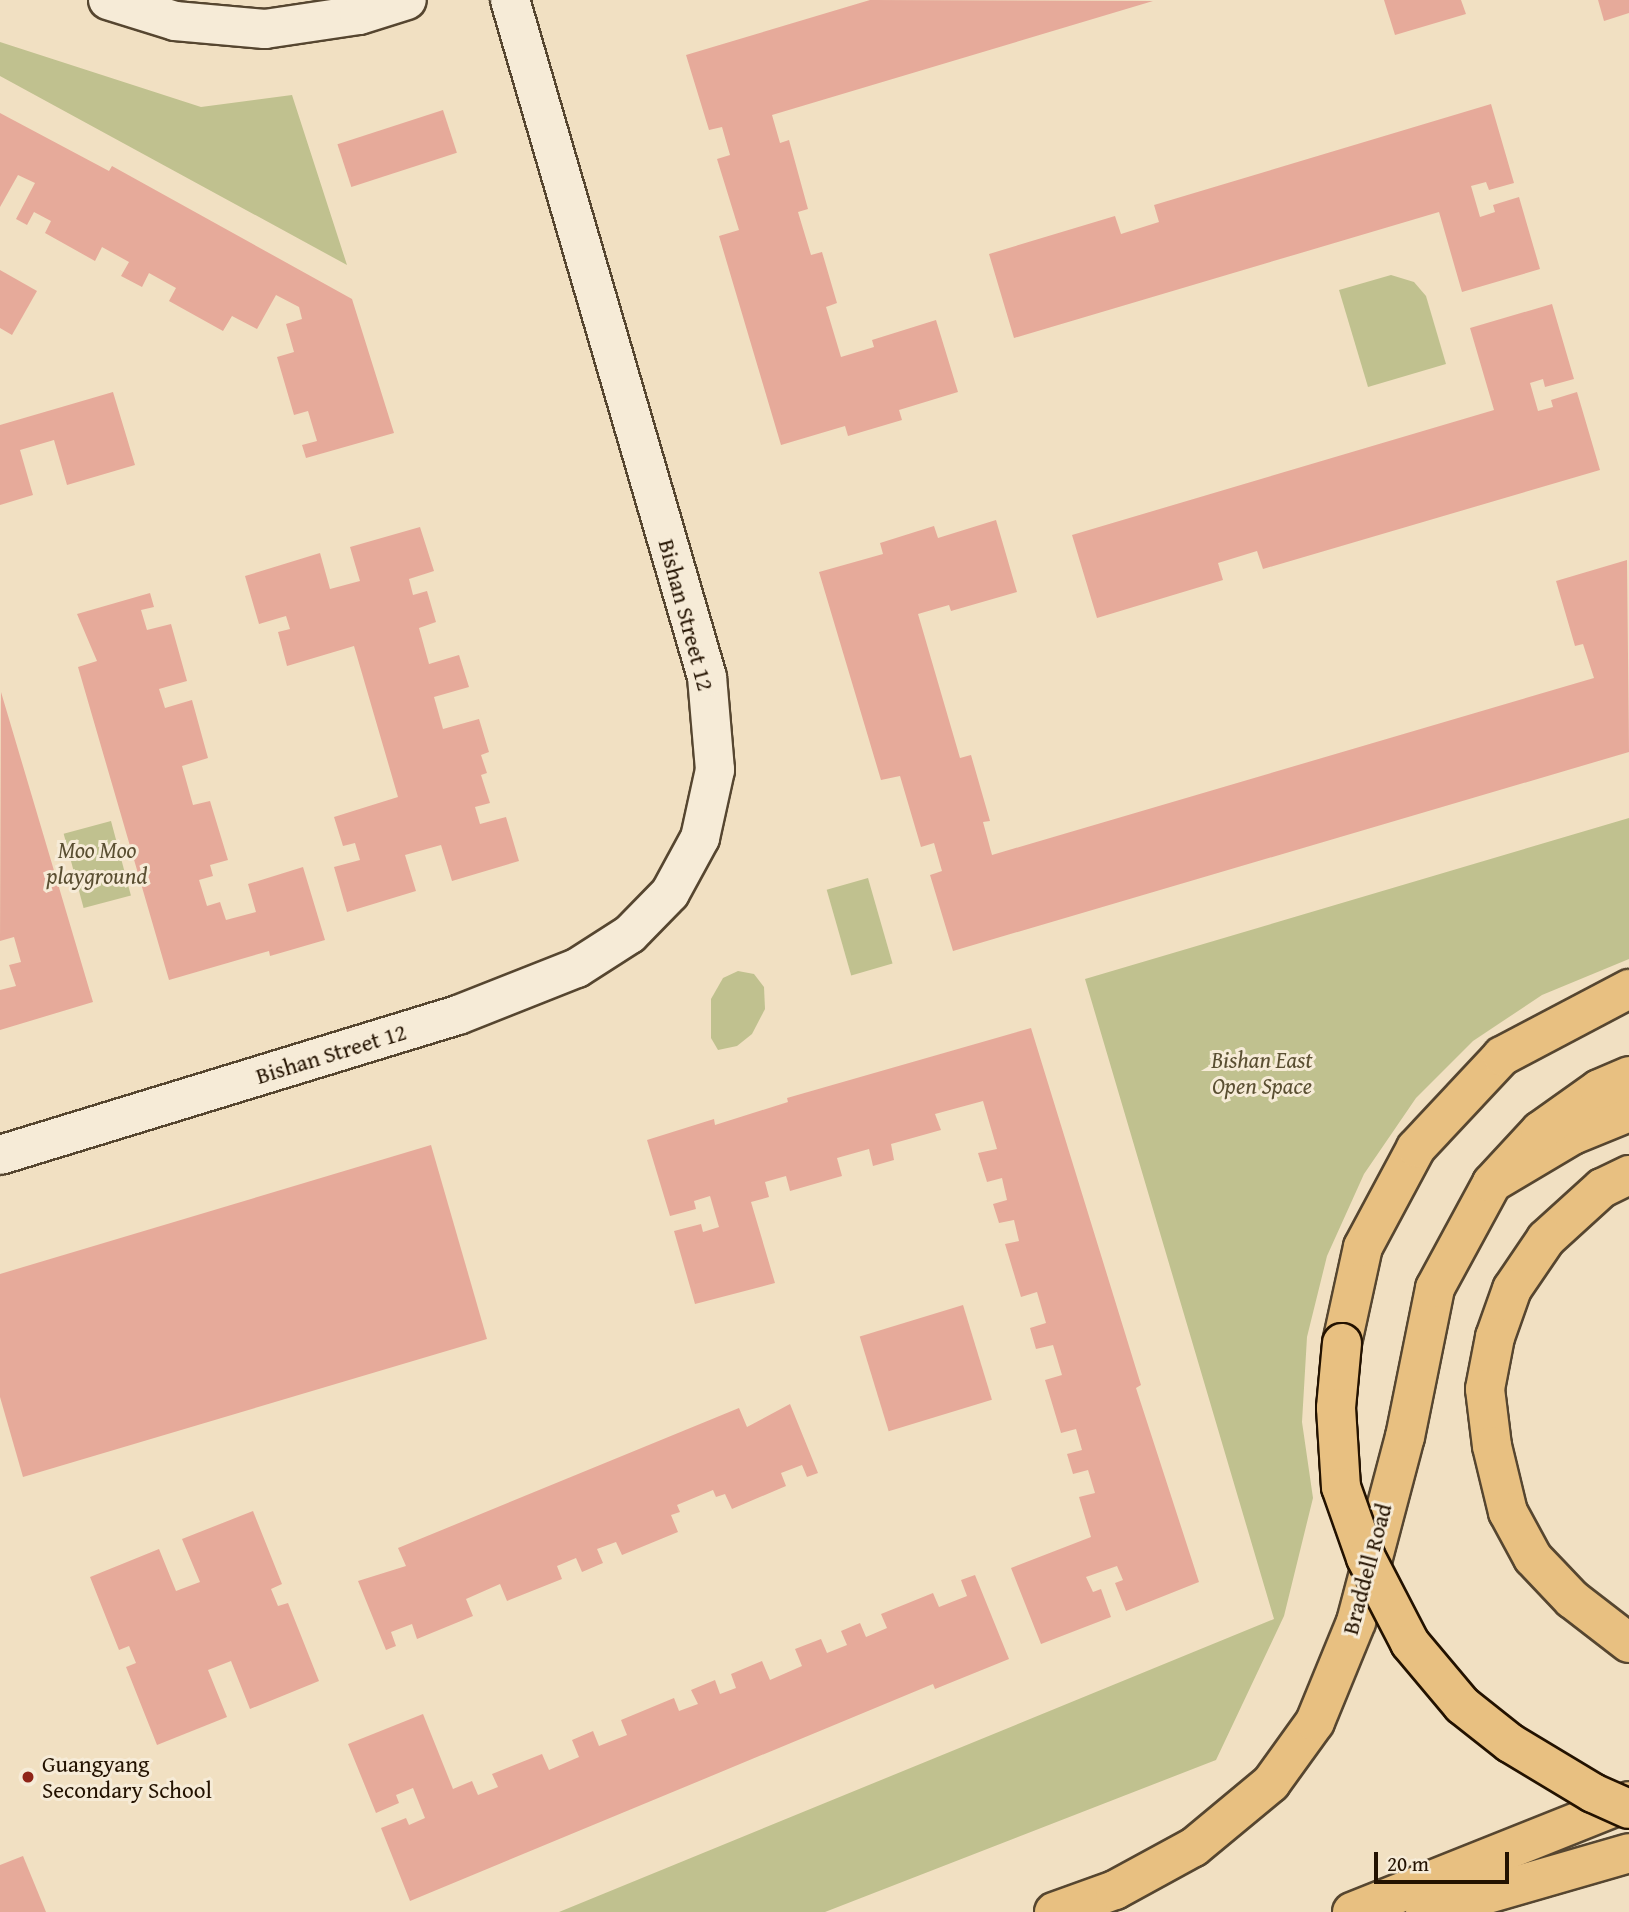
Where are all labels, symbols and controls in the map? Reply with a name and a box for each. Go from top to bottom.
street label: Bishan Street 12 [653,536,719,694]
park label: Moo Moo playground [47,836,147,890]
street label: Bishan Street 12 [252,1018,410,1090]
park label: Bishan East Open Space [1211,1046,1313,1100]
street label: Braddell Road [1336,1500,1398,1638]
place label: Guangyang Secondary School [42,1750,212,1804]
marker: Guangyang Secondary School [20,1769,36,1785]
scale bar [1377,1839,1512,1883]
text: 20 m [1387,1848,1429,1879]

